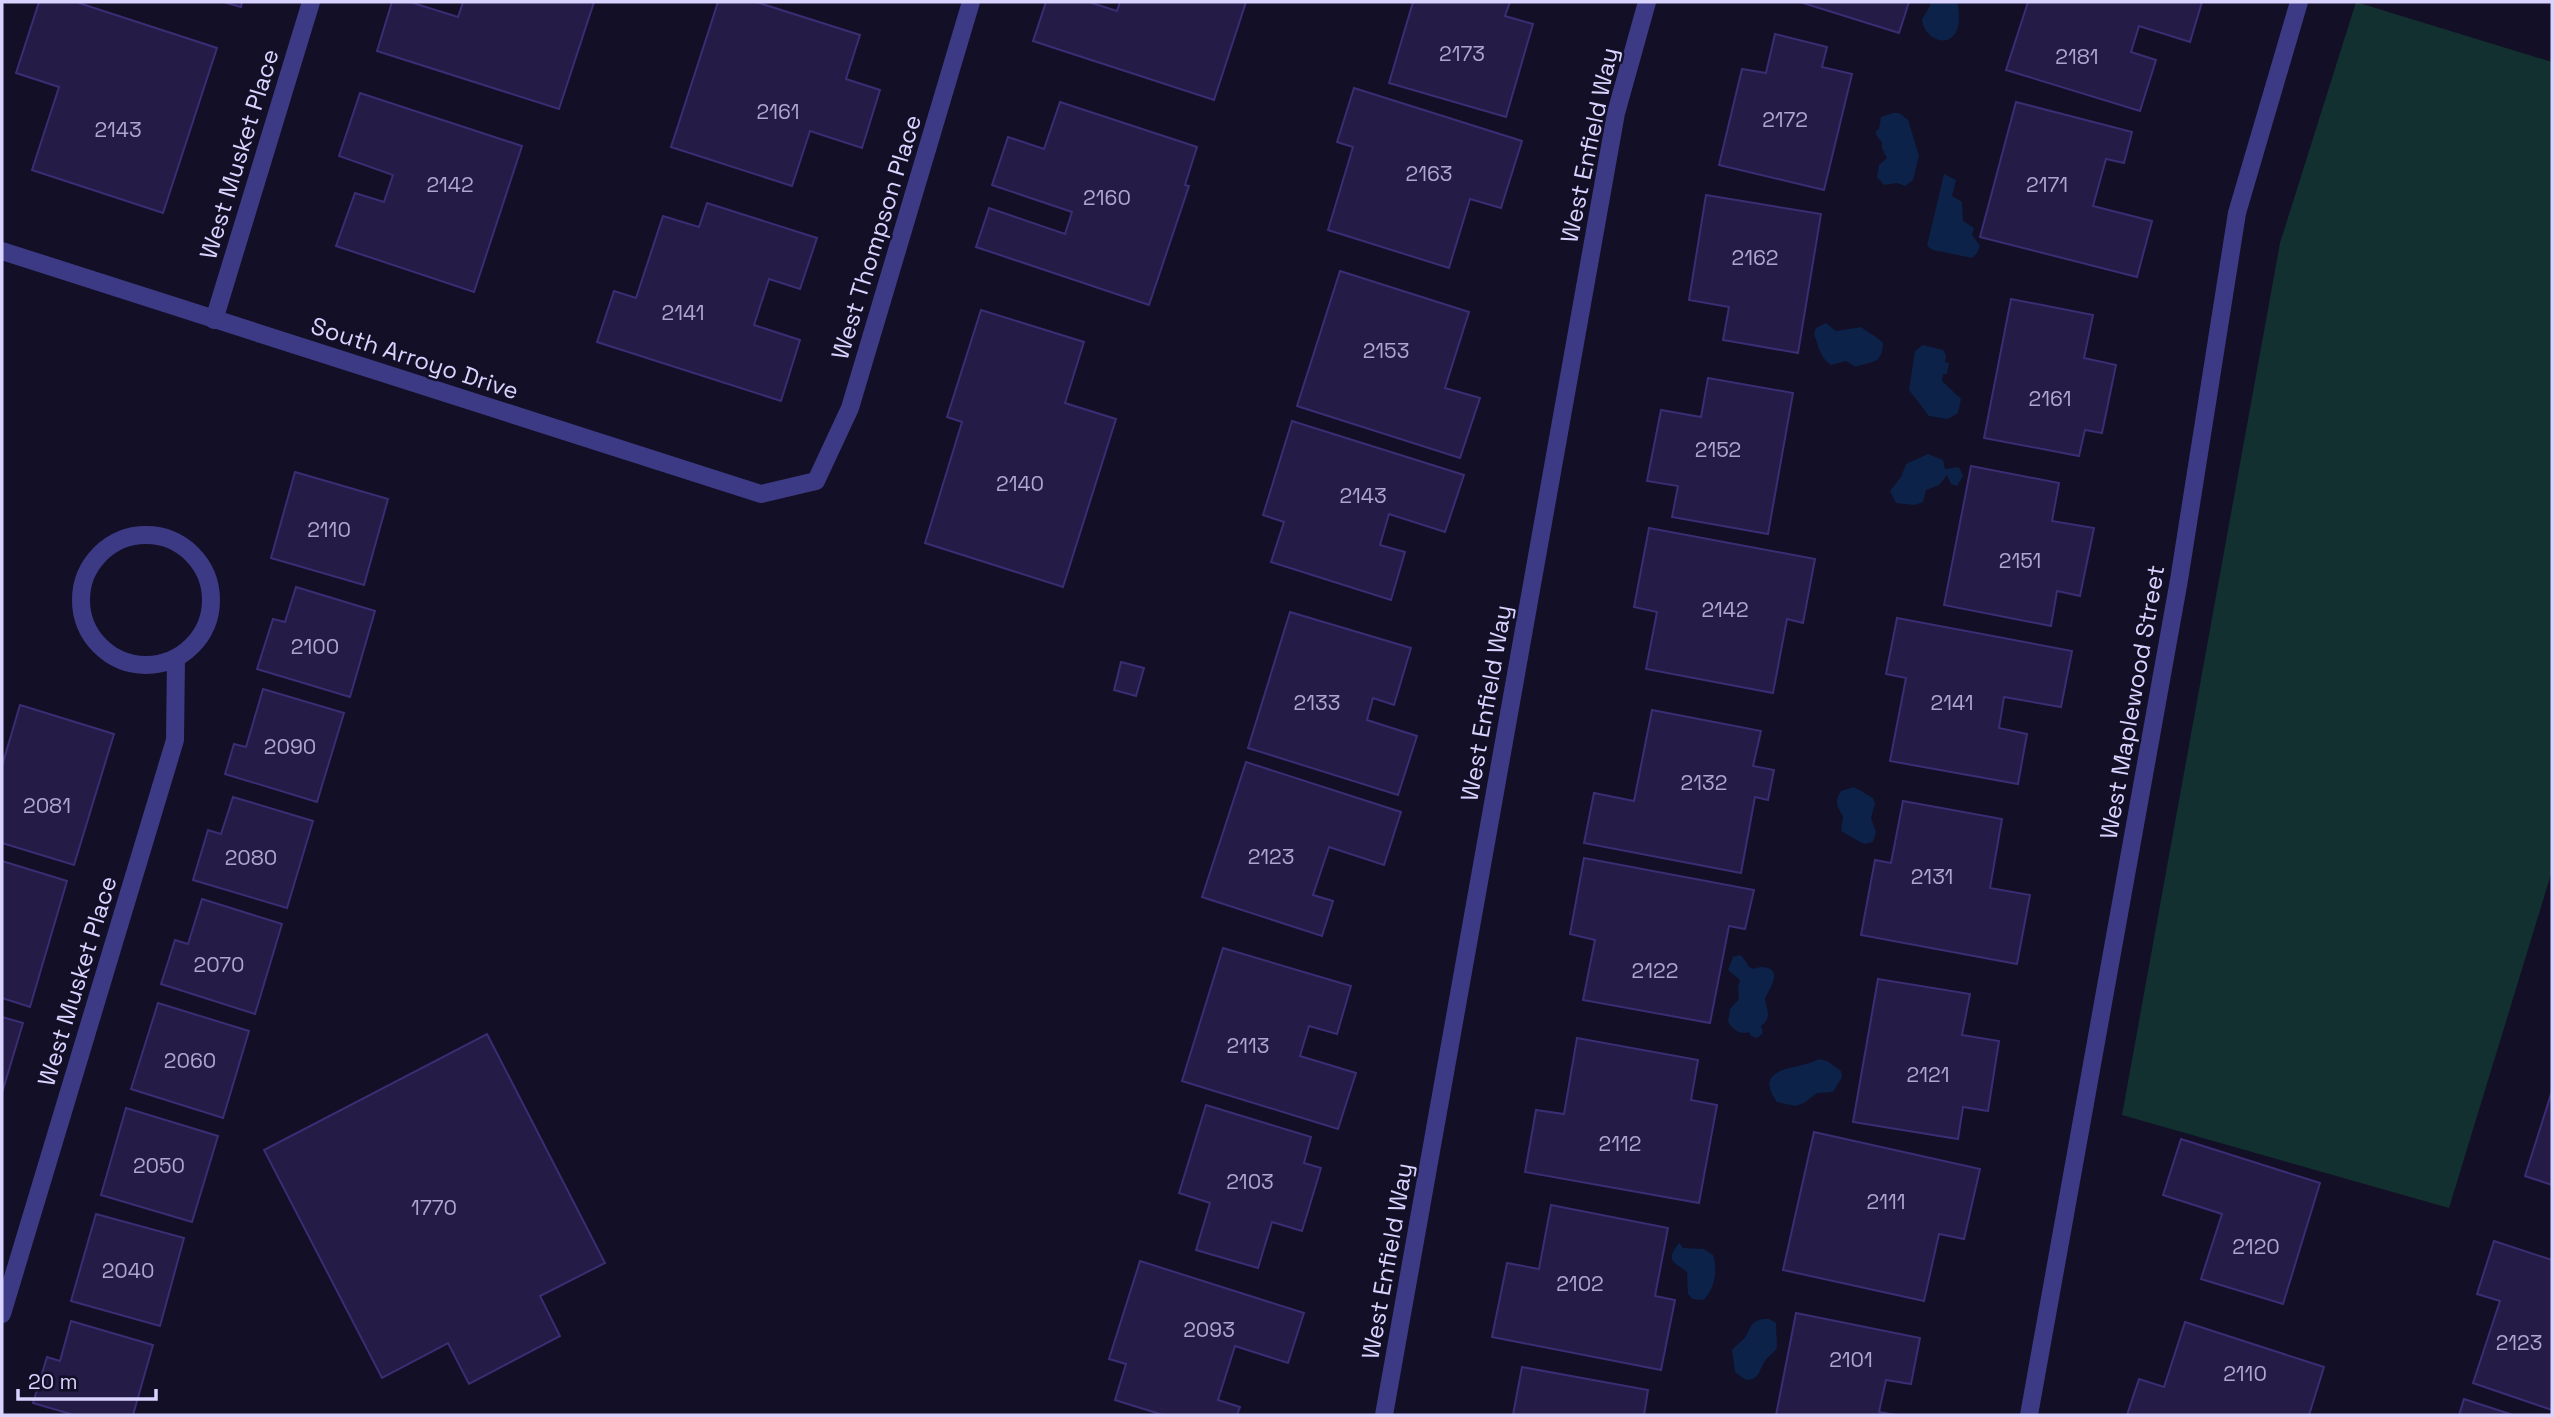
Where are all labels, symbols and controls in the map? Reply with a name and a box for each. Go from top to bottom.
house number: 2173 [1439,40,1485,67]
house number: 2181 [2055,43,2099,70]
street label: West Musket Place [192,45,286,263]
street label: West Enfield Way [1553,45,1625,245]
house number: 2161 [756,98,800,125]
house number: 2172 [1762,106,1808,133]
street label: West Thompson Place [824,111,928,363]
house number: 2143 [94,116,142,143]
house number: 2163 [1406,160,1452,187]
house number: 2142 [426,171,474,198]
house number: 2171 [2026,171,2068,198]
house number: 2160 [1083,184,1131,211]
house number: 2162 [1732,244,1778,271]
house number: 2141 [662,299,704,326]
street label: South Arroyo Drive [307,310,523,406]
house number: 2153 [1363,337,1409,364]
house number: 2161 [2028,385,2072,412]
house number: 2152 [1695,436,1741,463]
house number: 2140 [996,470,1044,497]
house number: 2143 [1339,482,1387,509]
house number: 2110 [307,516,351,543]
house number: 2151 [1999,547,2041,574]
street label: West Maplewood Street [2093,562,2171,842]
house number: 2142 [1701,596,1749,623]
street label: West Enfield Way [1453,602,1519,804]
house number: 2100 [291,633,339,660]
house number: 2133 [1294,689,1340,716]
house number: 2141 [1931,689,1973,716]
house number: 2090 [264,733,316,760]
house number: 2132 [1681,769,1727,796]
house number: 2081 [23,792,71,819]
house number: 2123 [1248,843,1294,870]
house number: 2080 [225,844,277,871]
house number: 2131 [1911,863,1953,890]
street label: West Musket Place [30,872,124,1090]
house number: 2070 [194,951,244,978]
house number: 2122 [1632,957,1678,984]
house number: 2113 [1227,1032,1269,1059]
house number: 2060 [164,1047,216,1074]
house number: 2121 [1907,1061,1949,1088]
house number: 2112 [1599,1130,1641,1157]
house number: 2050 [133,1152,185,1179]
street label: West Enfield Way [1354,1160,1420,1362]
house number: 2103 [1226,1168,1274,1195]
house number: 2111 [1867,1188,1906,1215]
house number: 1770 [411,1194,457,1221]
house number: 2120 [2232,1233,2280,1260]
house number: 2040 [102,1257,154,1284]
house number: 2102 [1556,1270,1604,1297]
house number: 2093 [1183,1316,1235,1343]
house number: 2123 [2496,1329,2542,1356]
house number: 2101 [1829,1346,1873,1373]
scale bar [18,1358,156,1402]
house number: 2110 [2223,1360,2267,1387]
text: 20 m [28,1368,78,1395]

